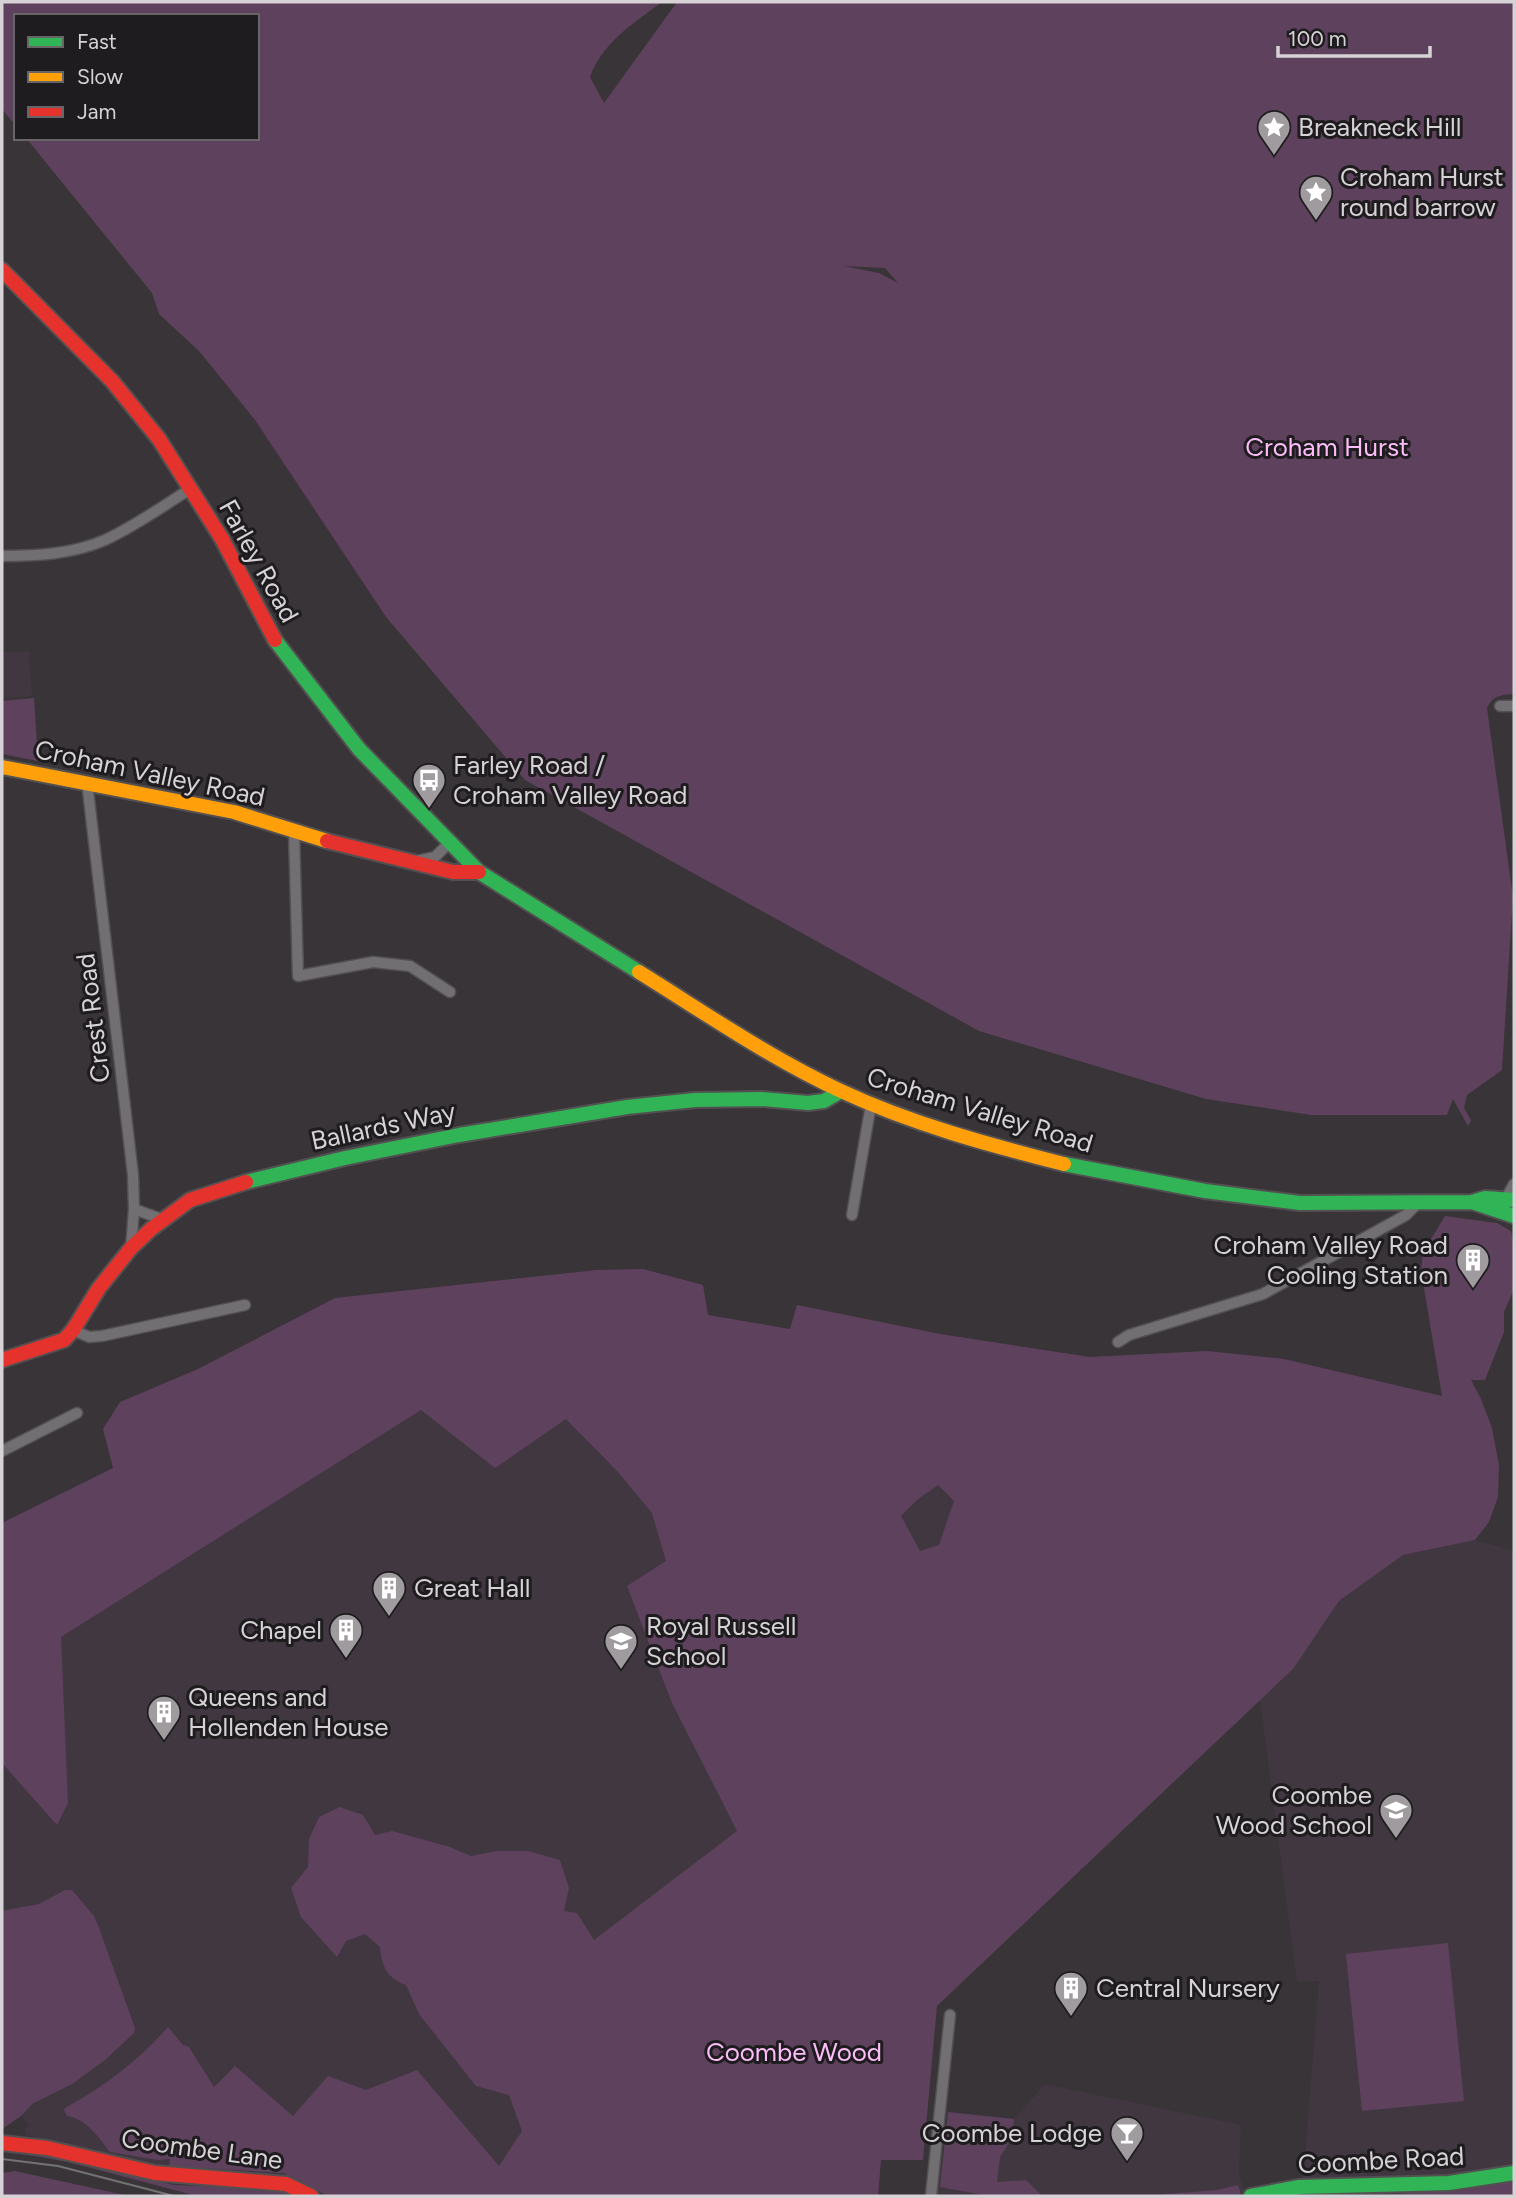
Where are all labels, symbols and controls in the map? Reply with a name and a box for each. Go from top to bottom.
legend [14,14,259,140]
scale bar [1278,14,1430,58]
text: 100 m [1288,26,1347,51]
text: Fast [77,29,117,54]
text: Slow [77,64,123,89]
text: Jam [77,99,116,124]
place icon: Breakneck Hill [1255,108,1293,157]
place label: Breakneck Hill [1298,111,1462,143]
place label: Croham Hurst round barrow [1340,161,1504,223]
place icon: Croham Hurst round barrow [1297,173,1335,222]
park label: Croham Hurst [1245,431,1409,463]
street label: Farley Road [212,494,306,628]
street label: Croham Valley Road [32,733,268,813]
place label: Farley Road / Croham Valley Road [453,749,687,811]
bus stop icon: Farley Road / Croham Valley Road [410,761,448,810]
street label: Crest Road [69,952,117,1084]
street label: Croham Valley Road [863,1060,1097,1160]
street label: Ballards Way [308,1095,459,1157]
place label: Croham Valley Road Cooling Station [1214,1229,1448,1291]
building icon: Croham Valley Road Cooling Station [1454,1241,1492,1290]
building icon: Great Hall [370,1569,408,1618]
place label: Great Hall [414,1572,530,1604]
place label: Royal Russell School [646,1610,796,1672]
building icon: Chapel [327,1611,365,1660]
place label: Chapel [240,1614,322,1646]
school or university icon: Royal Russell School [602,1622,640,1671]
place label: Queens and Hollenden House [188,1681,389,1743]
building icon: Queens and Hollenden House [145,1693,183,1742]
place label: Coombe Wood School [1216,1779,1372,1841]
school or university icon: Coombe Wood School [1377,1791,1415,1840]
building icon: Central Nursery [1052,1969,1090,2018]
place label: Central Nursery [1096,1972,1280,2004]
park label: Coombe Wood [706,2036,882,2068]
bar icon: Coombe Lodge [1108,2114,1146,2163]
place label: Coombe Lodge [922,2117,1102,2149]
street label: Coombe Lane [119,2122,285,2176]
street label: Coombe Road [1297,2140,1465,2180]

